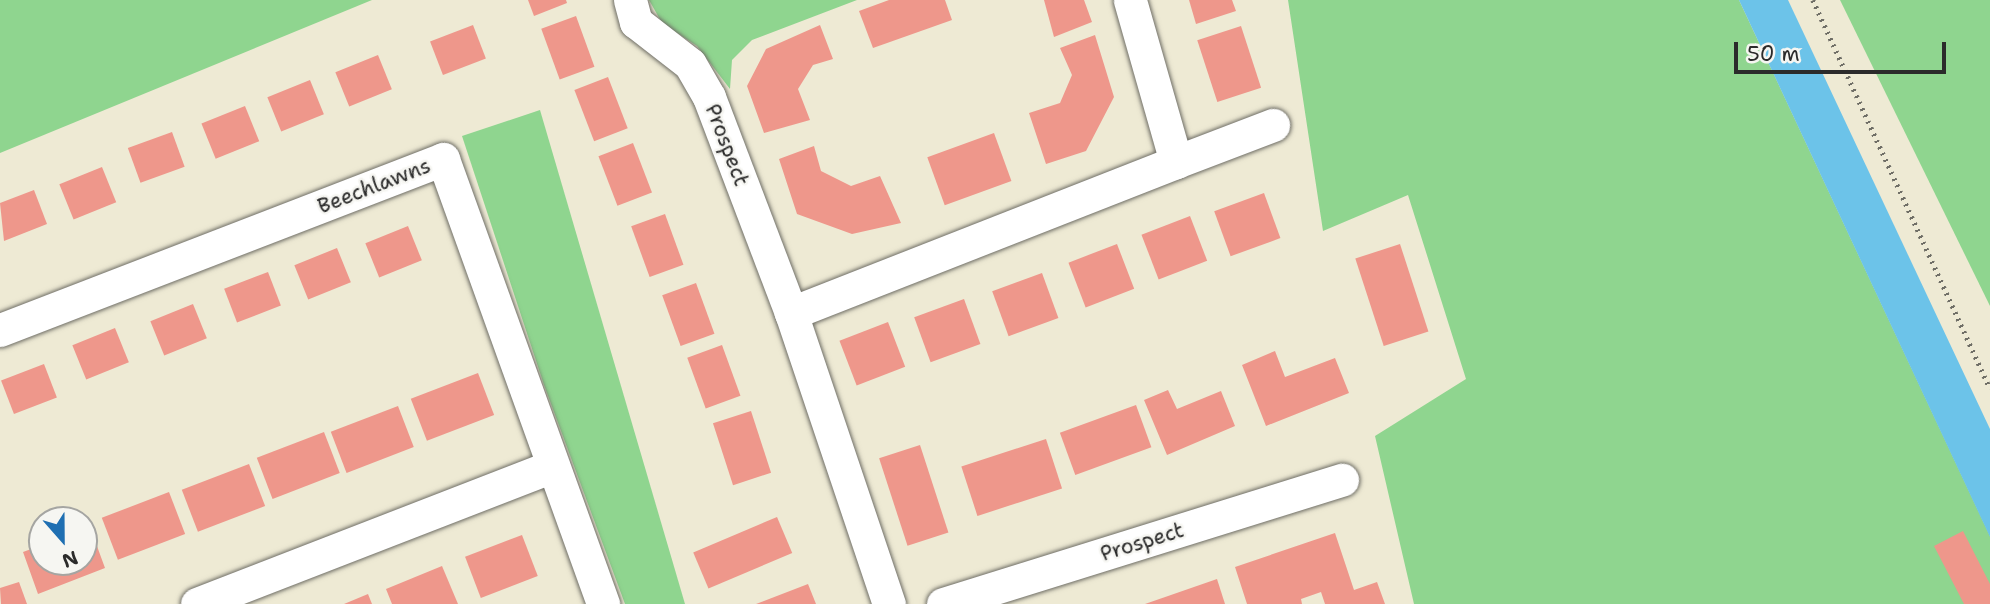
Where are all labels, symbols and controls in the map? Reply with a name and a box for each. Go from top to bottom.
scale bar [1738,28,1950,72]
text: 50 m [1747,40,1800,68]
street label: Prospect [700,100,754,190]
street label: Beechlawns [314,153,434,219]
north arrow [28,506,98,576]
street label: Prospect [1097,517,1187,567]
text: N [58,545,81,574]

